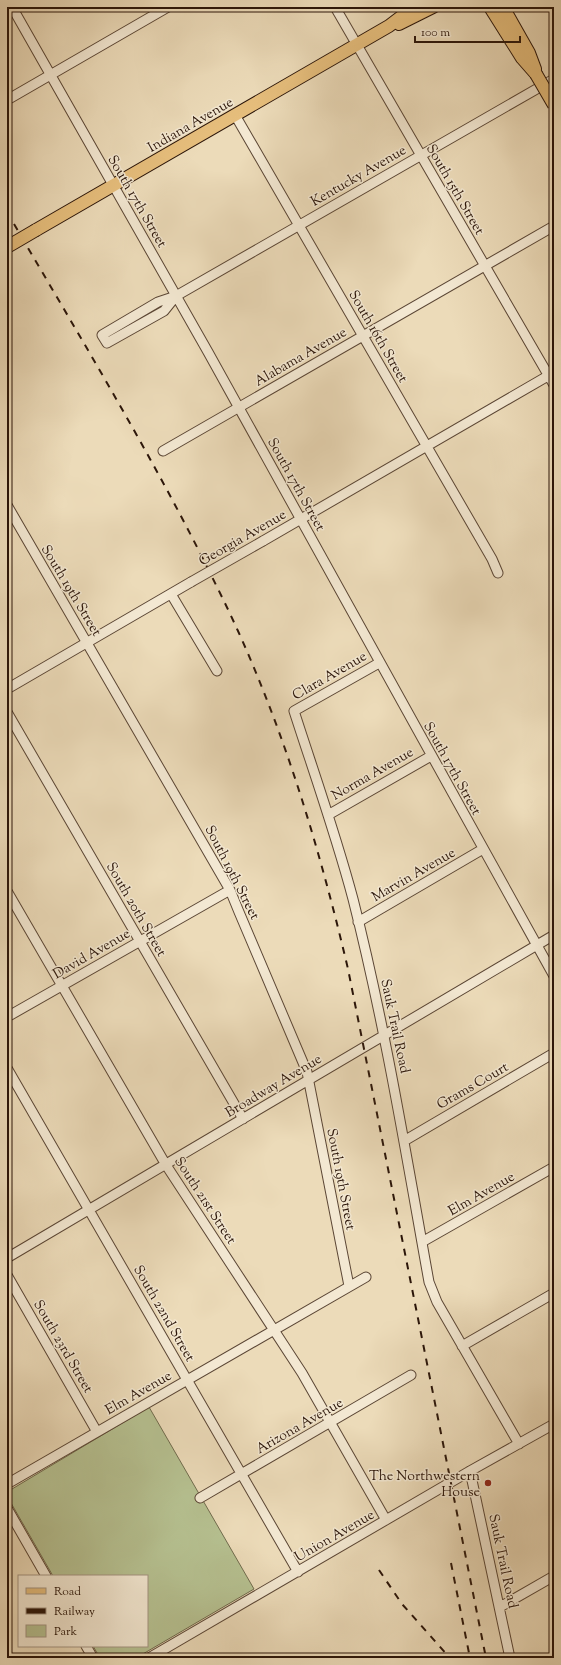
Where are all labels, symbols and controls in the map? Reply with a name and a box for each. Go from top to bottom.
scale bar [415,18,520,44]
text: 100 m [421,24,450,42]
street label: Indiana Avenue [145,93,237,158]
street label: Kentucky Avenue [307,141,411,212]
street label: South 15th Street [420,141,488,239]
street label: South 17th Street [102,152,171,252]
street label: South 16th Street [343,287,412,387]
street label: Alabama Avenue [251,323,351,392]
street label: South 17th Street [261,435,329,535]
street label: Georgia Avenue [196,506,290,572]
street label: South 19th Street [35,542,106,641]
street label: Clara Avenue [289,647,371,706]
street label: South 17th Street [417,719,485,819]
street label: Norma Avenue [328,743,418,806]
street label: South 19th Street [199,822,264,924]
street label: Marvin Avenue [368,844,460,908]
street label: South 20th Street [100,859,171,961]
street label: David Avenue [50,925,134,985]
street label: Sauk Trail Road [374,977,414,1075]
street label: Broadway Avenue [222,1050,326,1123]
street label: Grams Court [433,1058,513,1115]
street label: South 19th Street [320,1127,360,1232]
street label: South 21st Street [168,1153,240,1249]
street label: Elm Avenue [445,1168,519,1222]
street label: South 22nd Street [128,1262,199,1366]
street label: South 23rd Street [27,1297,97,1397]
street label: Elm Avenue [102,1367,176,1421]
street label: Arizona Avenue [253,1394,347,1460]
place label: The Northwestern House [369,1467,480,1503]
marker: The Northwestern House [483,1478,493,1488]
street label: Union Avenue [291,1506,379,1568]
street label: Sauk Trail Road [482,1512,522,1610]
legend [18,1575,148,1647]
text: Road [54,1583,81,1601]
text: Railway [54,1603,95,1621]
text: Park [54,1623,77,1641]

